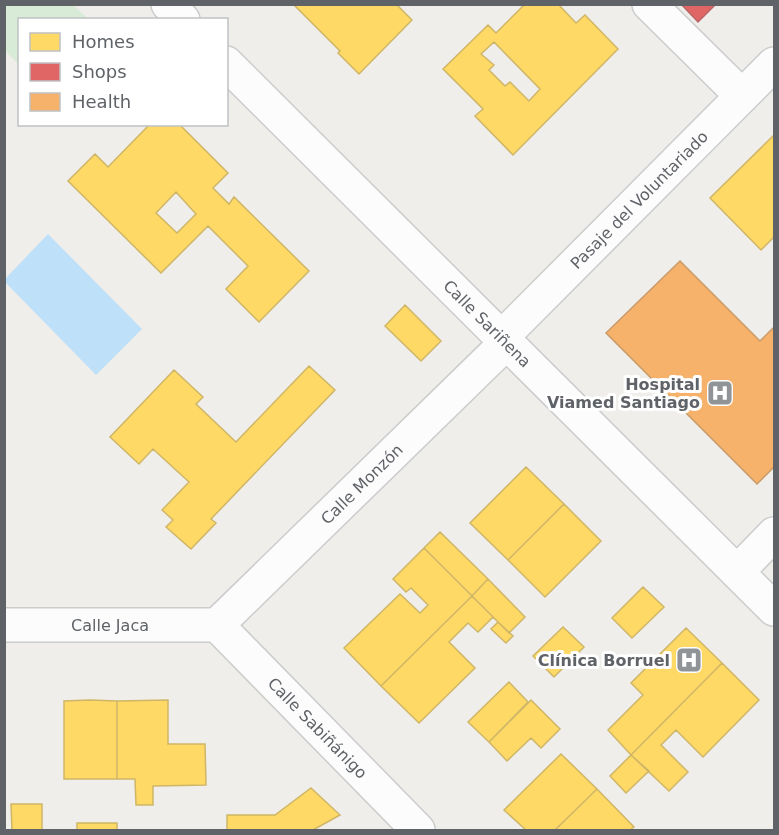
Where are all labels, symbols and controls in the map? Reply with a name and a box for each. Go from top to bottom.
legend [18,18,228,126]
text: Homes [72,31,135,52]
text: Shops [72,61,127,82]
text: Health [72,91,131,112]
street label: Pasaje del Voluntariado [567,127,712,273]
street label: Calle Sariñena [439,276,535,371]
place label: Hospital Viamed Santiago [547,375,700,412]
hospital icon: Hospital Viamed Santiago [705,378,735,408]
street label: Calle Monzón [317,440,407,528]
street label: Calle Jaca [71,616,149,635]
hospital icon: Clínica Borruel [674,645,704,675]
place label: Clínica Borruel [538,651,670,670]
street label: Calle Sabiñánigo [264,674,371,783]

